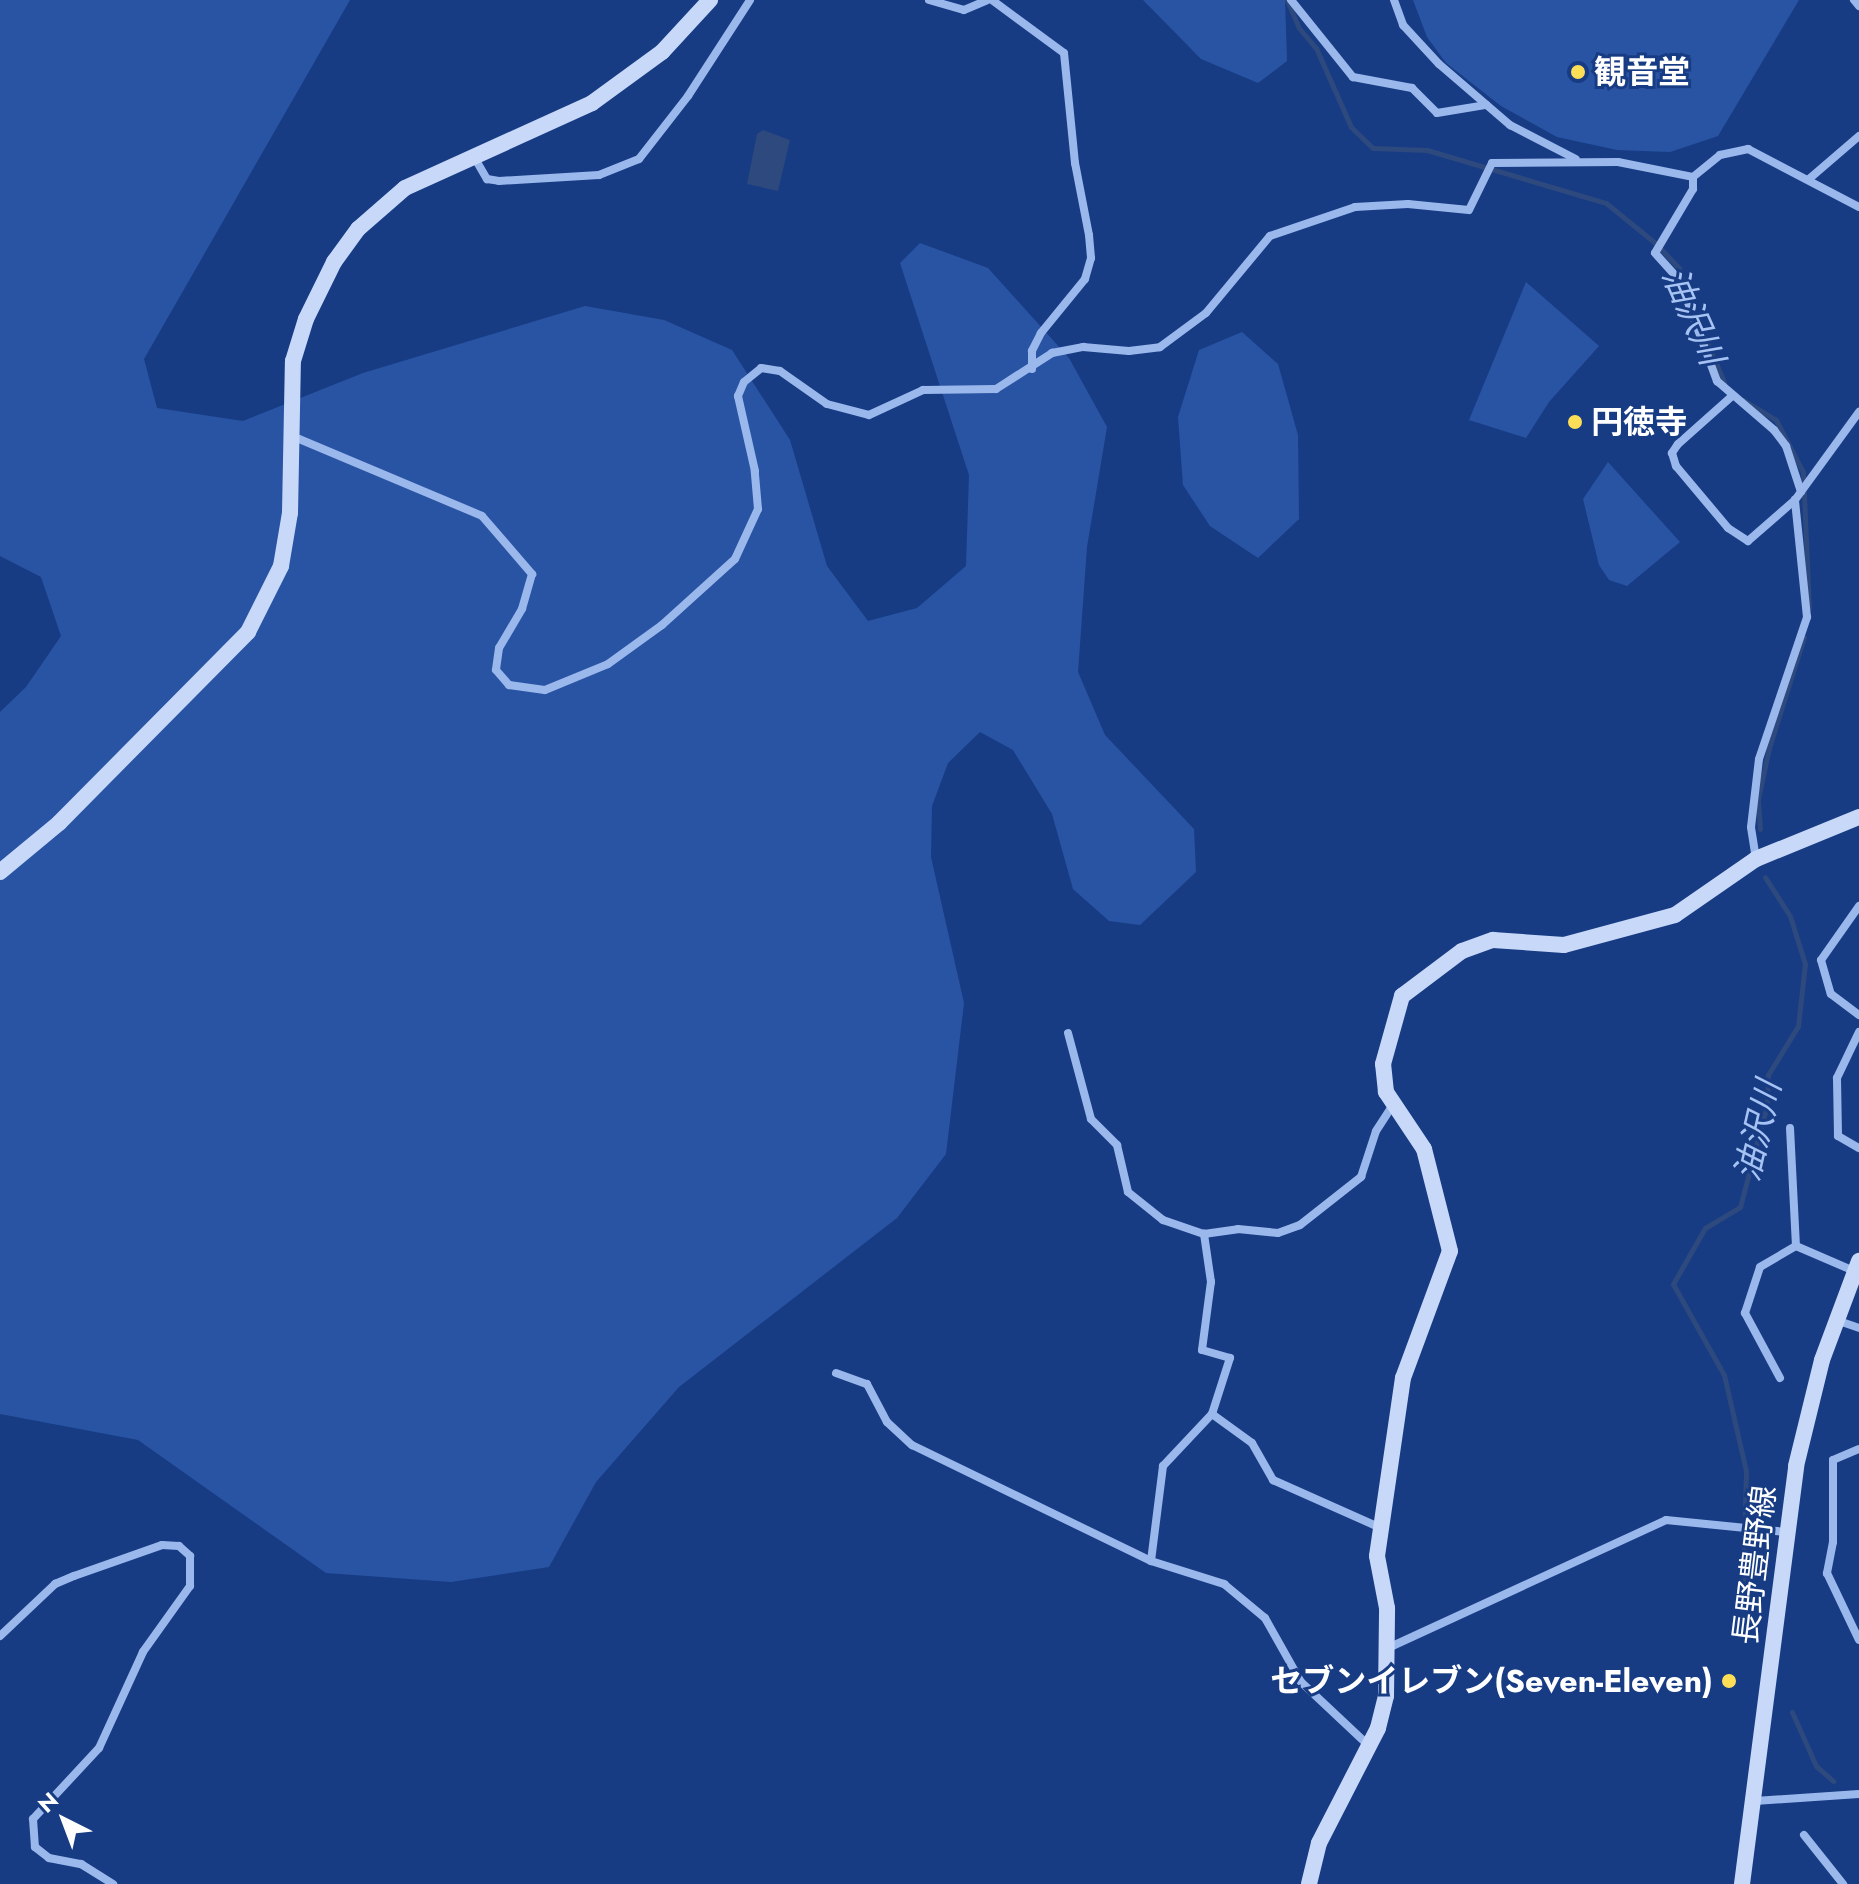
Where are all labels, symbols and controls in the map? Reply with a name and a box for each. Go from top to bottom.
place label: 観音堂 [1594,53,1690,91]
marker: 観音堂 [1569,63,1587,81]
water label: 油沢川 [1654,261,1732,371]
place label: 円徳寺 [1591,403,1687,441]
marker: 円徳寺 [1566,413,1584,431]
water label: 油沢川 [1727,1077,1789,1185]
street label: 長野豊野線 [1726,1483,1784,1647]
place label: セブンイレブン(Seven-Eleven) [1270,1662,1713,1700]
marker: セブンイレブン(Seven-Eleven) [1720,1672,1738,1690]
north arrow [24,1780,104,1860]
text: N [31,1784,65,1820]

